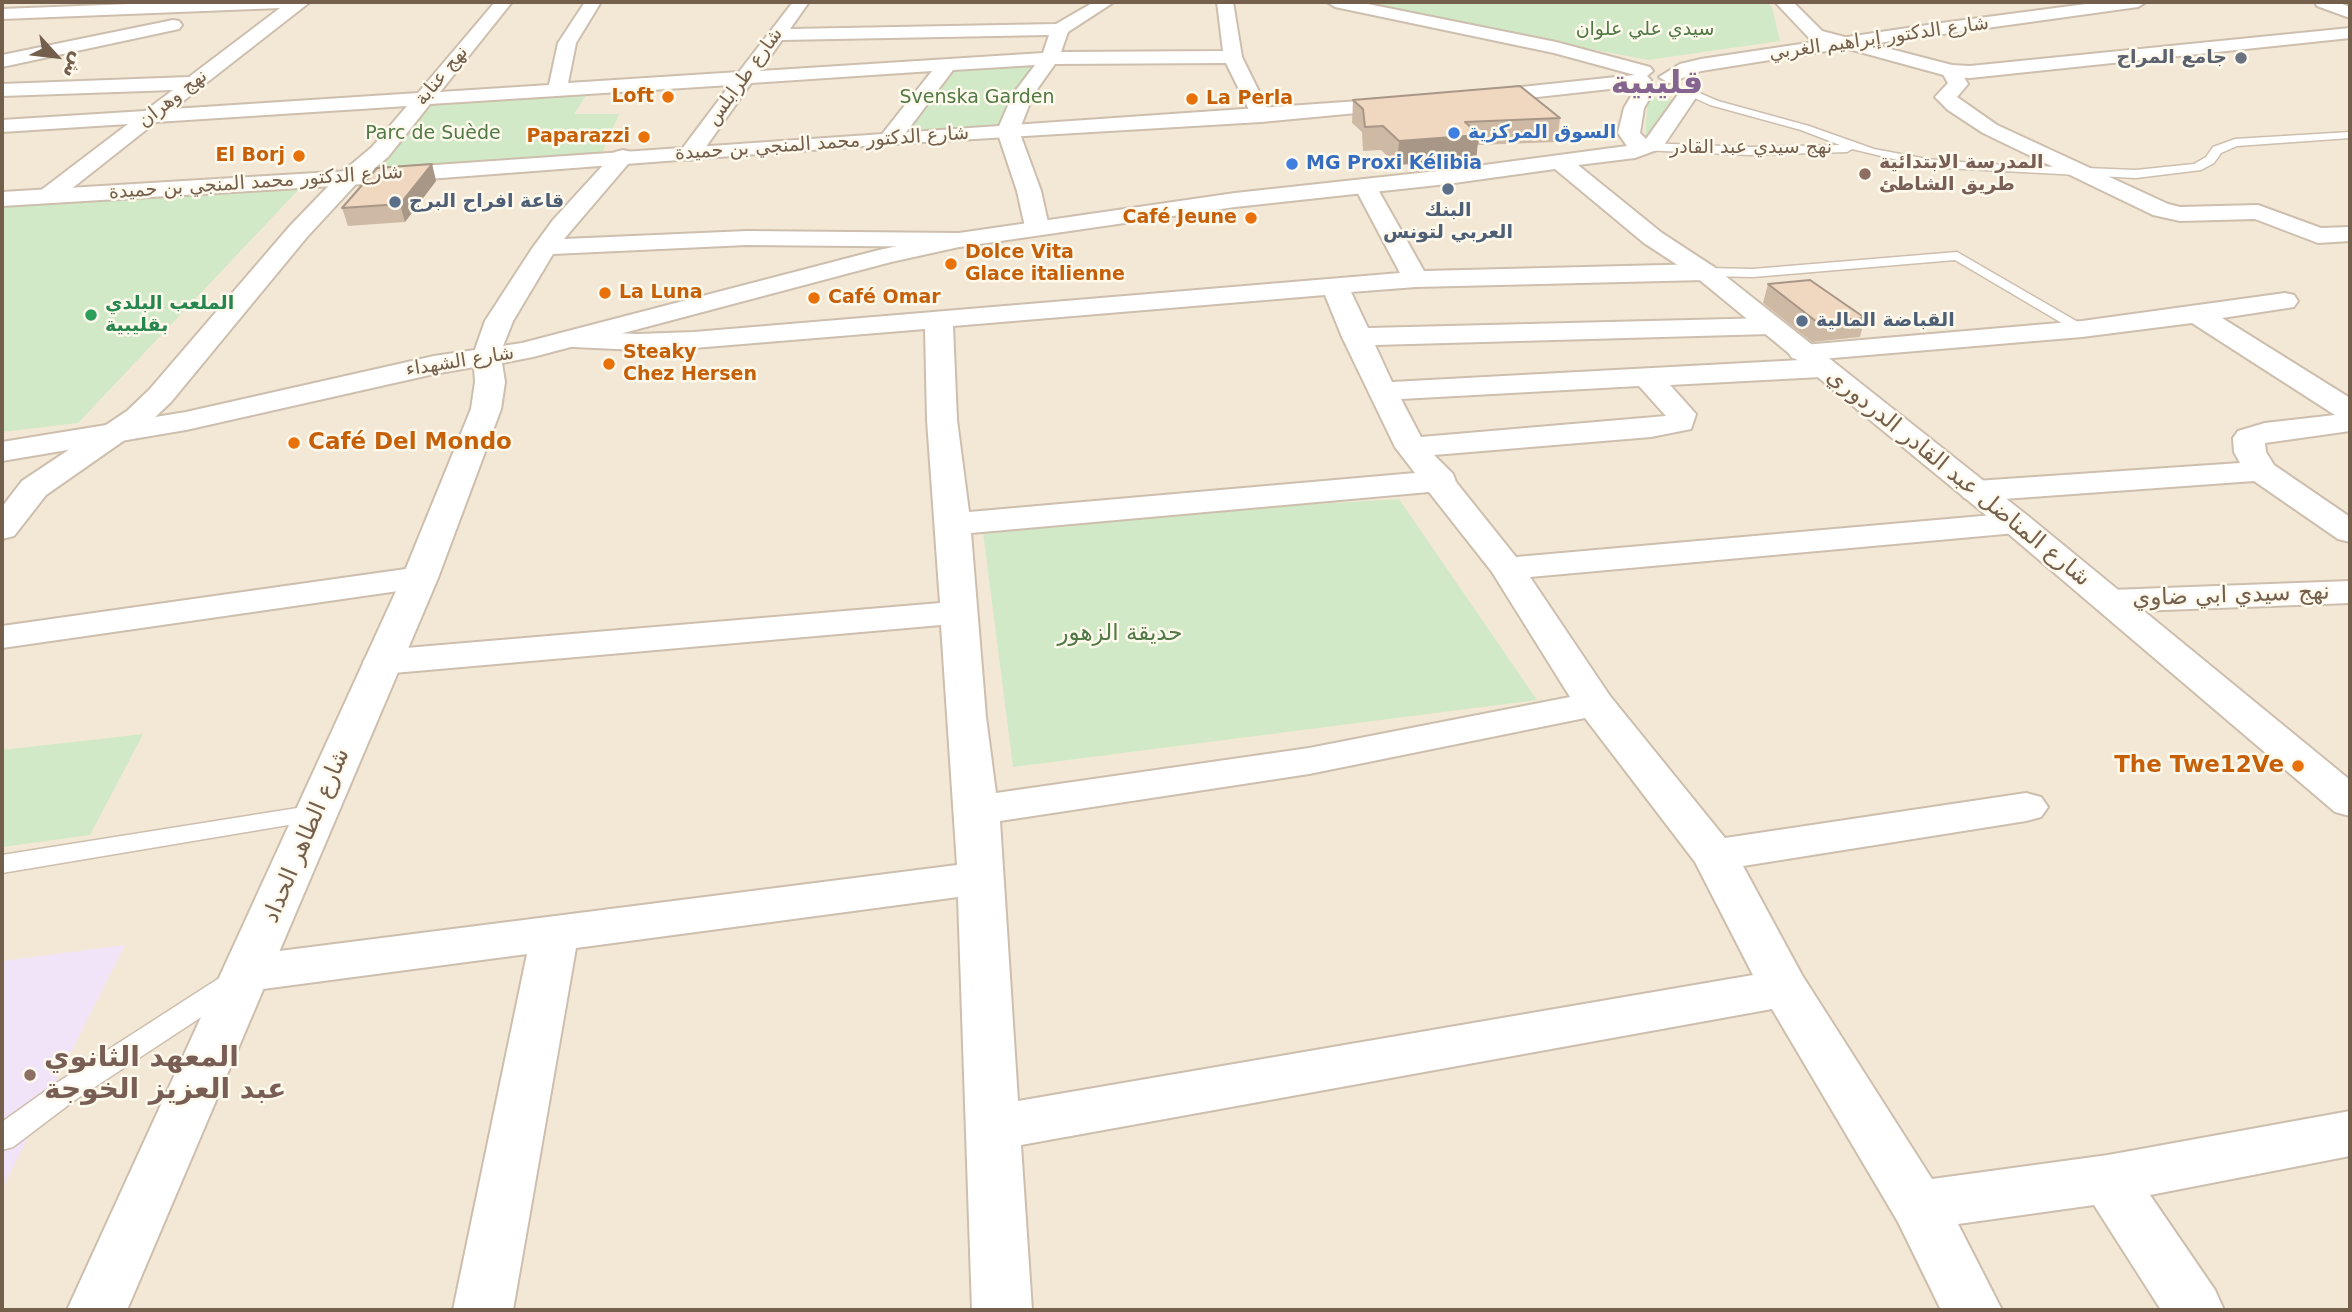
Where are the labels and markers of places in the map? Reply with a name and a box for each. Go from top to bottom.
place label: جامع المراح [2116,47,2227,69]
marker: جامع المراح [2233,50,2249,66]
place label: Loft [611,86,654,108]
place label: La Perla [1206,88,1293,110]
marker: Loft [660,89,676,105]
marker: La Perla [1184,91,1200,107]
place label: السوق المركزية [1468,122,1616,144]
marker: السوق المركزية [1446,125,1462,141]
place label: Paparazzi [527,126,630,148]
marker: Paparazzi [636,129,652,145]
place label: El Borj [215,145,285,167]
marker: El Borj [291,148,307,164]
place label: المدرسة الابتدائية طريق الشاطئ [1879,152,2044,196]
place label: MG Proxi Kélibia [1306,153,1482,175]
marker: MG Proxi Kélibia [1284,156,1300,172]
marker: المدرسة الابتدائية طريق الشاطئ [1857,166,1873,182]
marker: البنك العربي لتونس [1440,181,1456,197]
place label: قاعة افراح البرج [409,191,564,213]
marker: قاعة افراح البرج [387,194,403,210]
place label: البنك العربي لتونس [1383,200,1513,244]
place label: Café Jeune [1123,207,1237,229]
marker: Café Jeune [1243,210,1259,226]
place label: Dolce Vita Glace italienne [965,242,1125,286]
marker: Dolce Vita Glace italienne [943,256,959,272]
place label: La Luna [619,282,703,304]
marker: La Luna [597,285,613,301]
place label: Café Omar [828,287,941,309]
marker: Café Omar [806,290,822,306]
place label: الملعب البلدي بقليبية [105,293,234,337]
marker: الملعب البلدي بقليبية [83,307,99,323]
place label: القباضة المالية [1816,310,1955,332]
marker: القباضة المالية [1794,313,1810,329]
place label: Steaky Chez Hersen [623,342,757,386]
marker: Steaky Chez Hersen [601,356,617,372]
place label: Café Del Mondo [308,429,512,457]
marker: Café Del Mondo [286,435,302,451]
place label: The Twe12Ve [2114,752,2284,780]
marker: The Twe12Ve [2290,758,2306,774]
place label: المعهد الثانوي عبد العزيز الخوجة [44,1042,286,1108]
marker: المعهد الثانوي عبد العزيز الخوجة [22,1067,38,1083]

